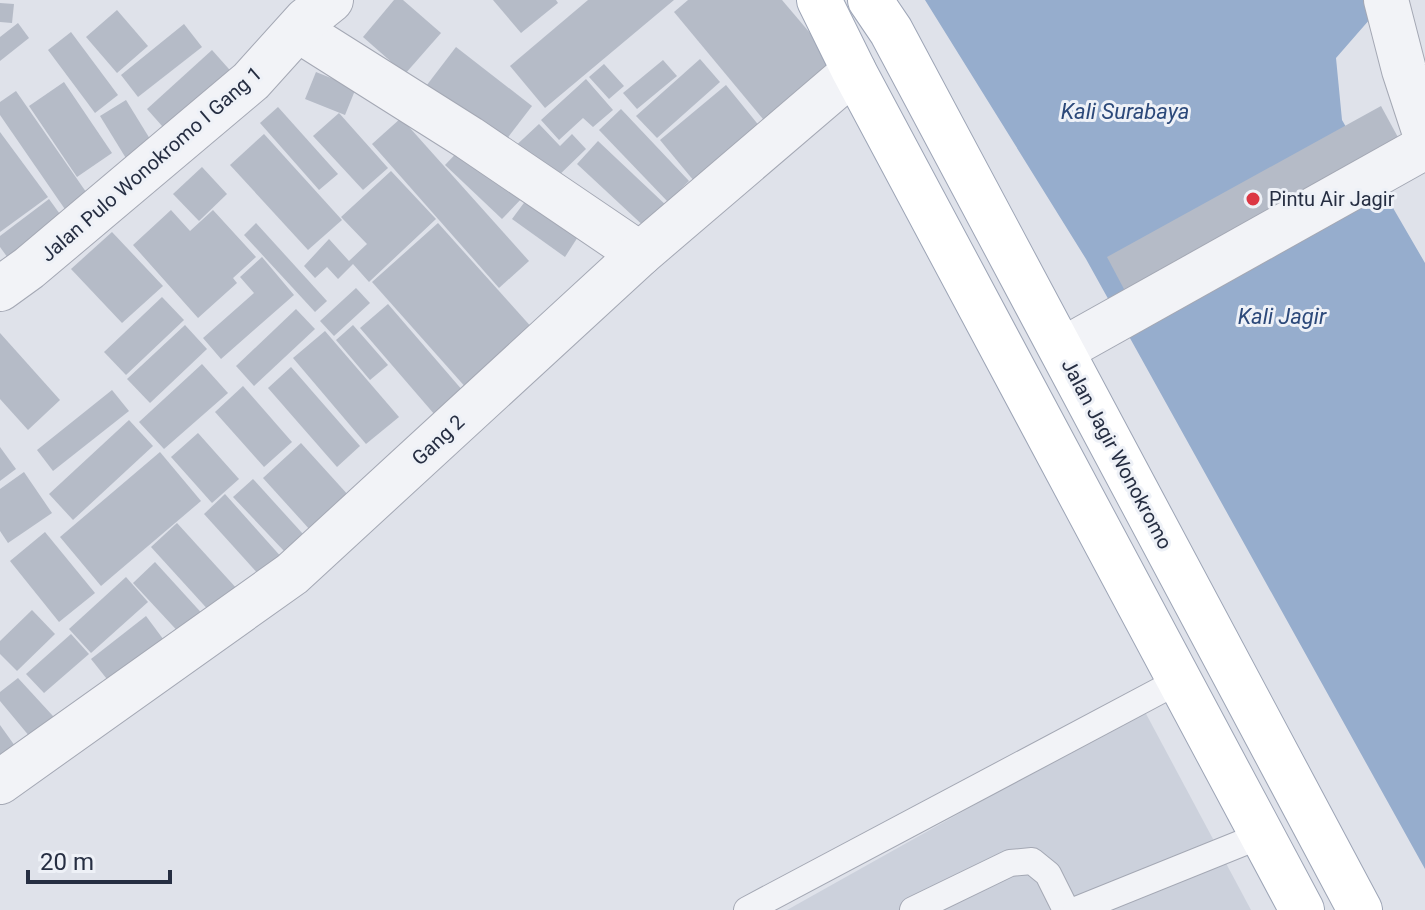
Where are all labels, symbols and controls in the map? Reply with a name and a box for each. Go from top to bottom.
street label: Jalan Pulo Wonokromo I Gang 1 [35,61,267,267]
water label: Kali Surabaya [1061,99,1189,124]
place label: Pintu Air Jagir [1269,187,1395,211]
marker: Pintu Air Jagir [1244,190,1262,208]
water label: Kali Jagir [1238,304,1327,329]
street label: Jalan Jagir Wonokromo [1057,355,1177,553]
street label: Gang 2 [407,410,469,470]
scale bar [28,834,170,884]
text: 20 m [40,848,94,876]

